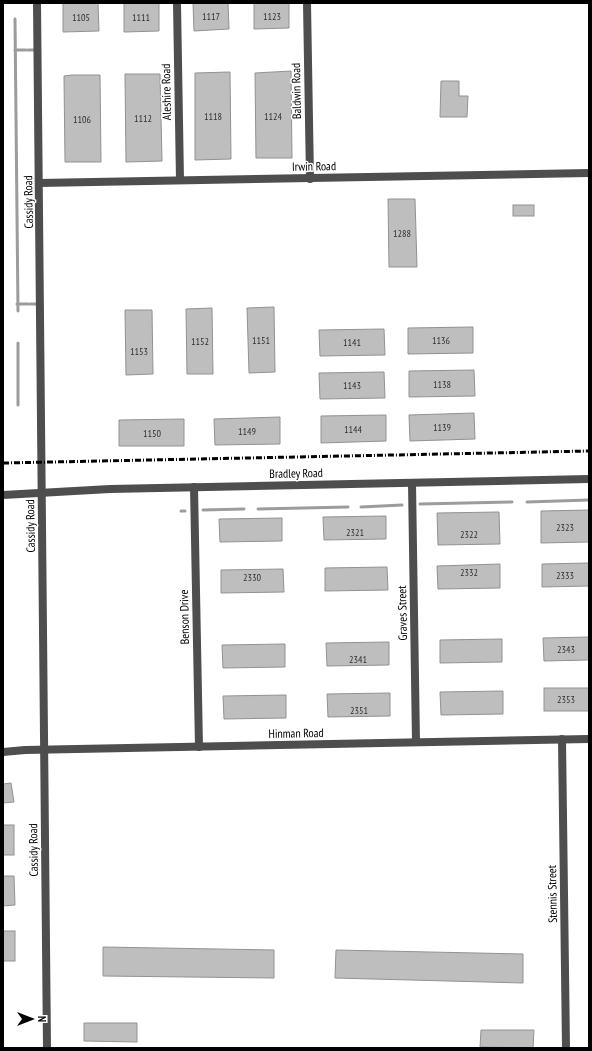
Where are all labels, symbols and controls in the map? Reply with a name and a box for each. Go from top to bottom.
house number: 1117 [202,10,220,23]
house number: 1123 [263,10,281,23]
house number: 1105 [72,11,90,24]
house number: 1111 [132,11,150,24]
street label: Baldwin Road [288,63,304,119]
street label: Aleshire Road [158,64,174,120]
house number: 1118 [204,110,222,123]
house number: 1124 [264,110,283,123]
house number: 1112 [134,112,152,125]
house number: 1106 [73,113,92,126]
street label: Irwin Road [292,158,336,174]
street label: Cassidy Road [20,175,36,229]
house number: 1288 [393,227,411,240]
house number: 1151 [252,334,270,347]
house number: 1136 [432,334,451,347]
house number: 1152 [191,335,209,348]
house number: 1141 [343,336,361,349]
house number: 1153 [130,345,148,358]
house number: 1138 [433,378,451,391]
house number: 1143 [343,379,361,392]
house number: 1139 [433,421,451,434]
house number: 1144 [344,423,363,436]
house number: 1149 [238,425,256,438]
house number: 1150 [143,427,162,440]
street label: Bradley Road [269,465,323,481]
street label: Cassidy Road [22,499,38,553]
house number: 2323 [556,521,574,534]
house number: 2321 [346,526,364,539]
house number: 2322 [460,528,478,541]
house number: 2332 [460,566,478,579]
house number: 2333 [556,569,574,582]
house number: 2330 [243,571,262,584]
street label: Graves Street [394,585,410,641]
street label: Benson Drive [176,589,192,644]
house number: 2343 [557,643,575,656]
house number: 2341 [349,653,367,666]
house number: 2353 [557,693,575,706]
house number: 2351 [350,704,368,717]
street label: Hinman Road [268,725,324,741]
street label: Cassidy Road [25,823,41,877]
street label: Stennis Street [544,864,560,923]
north arrow [12,999,52,1039]
text: N [35,1016,49,1022]

